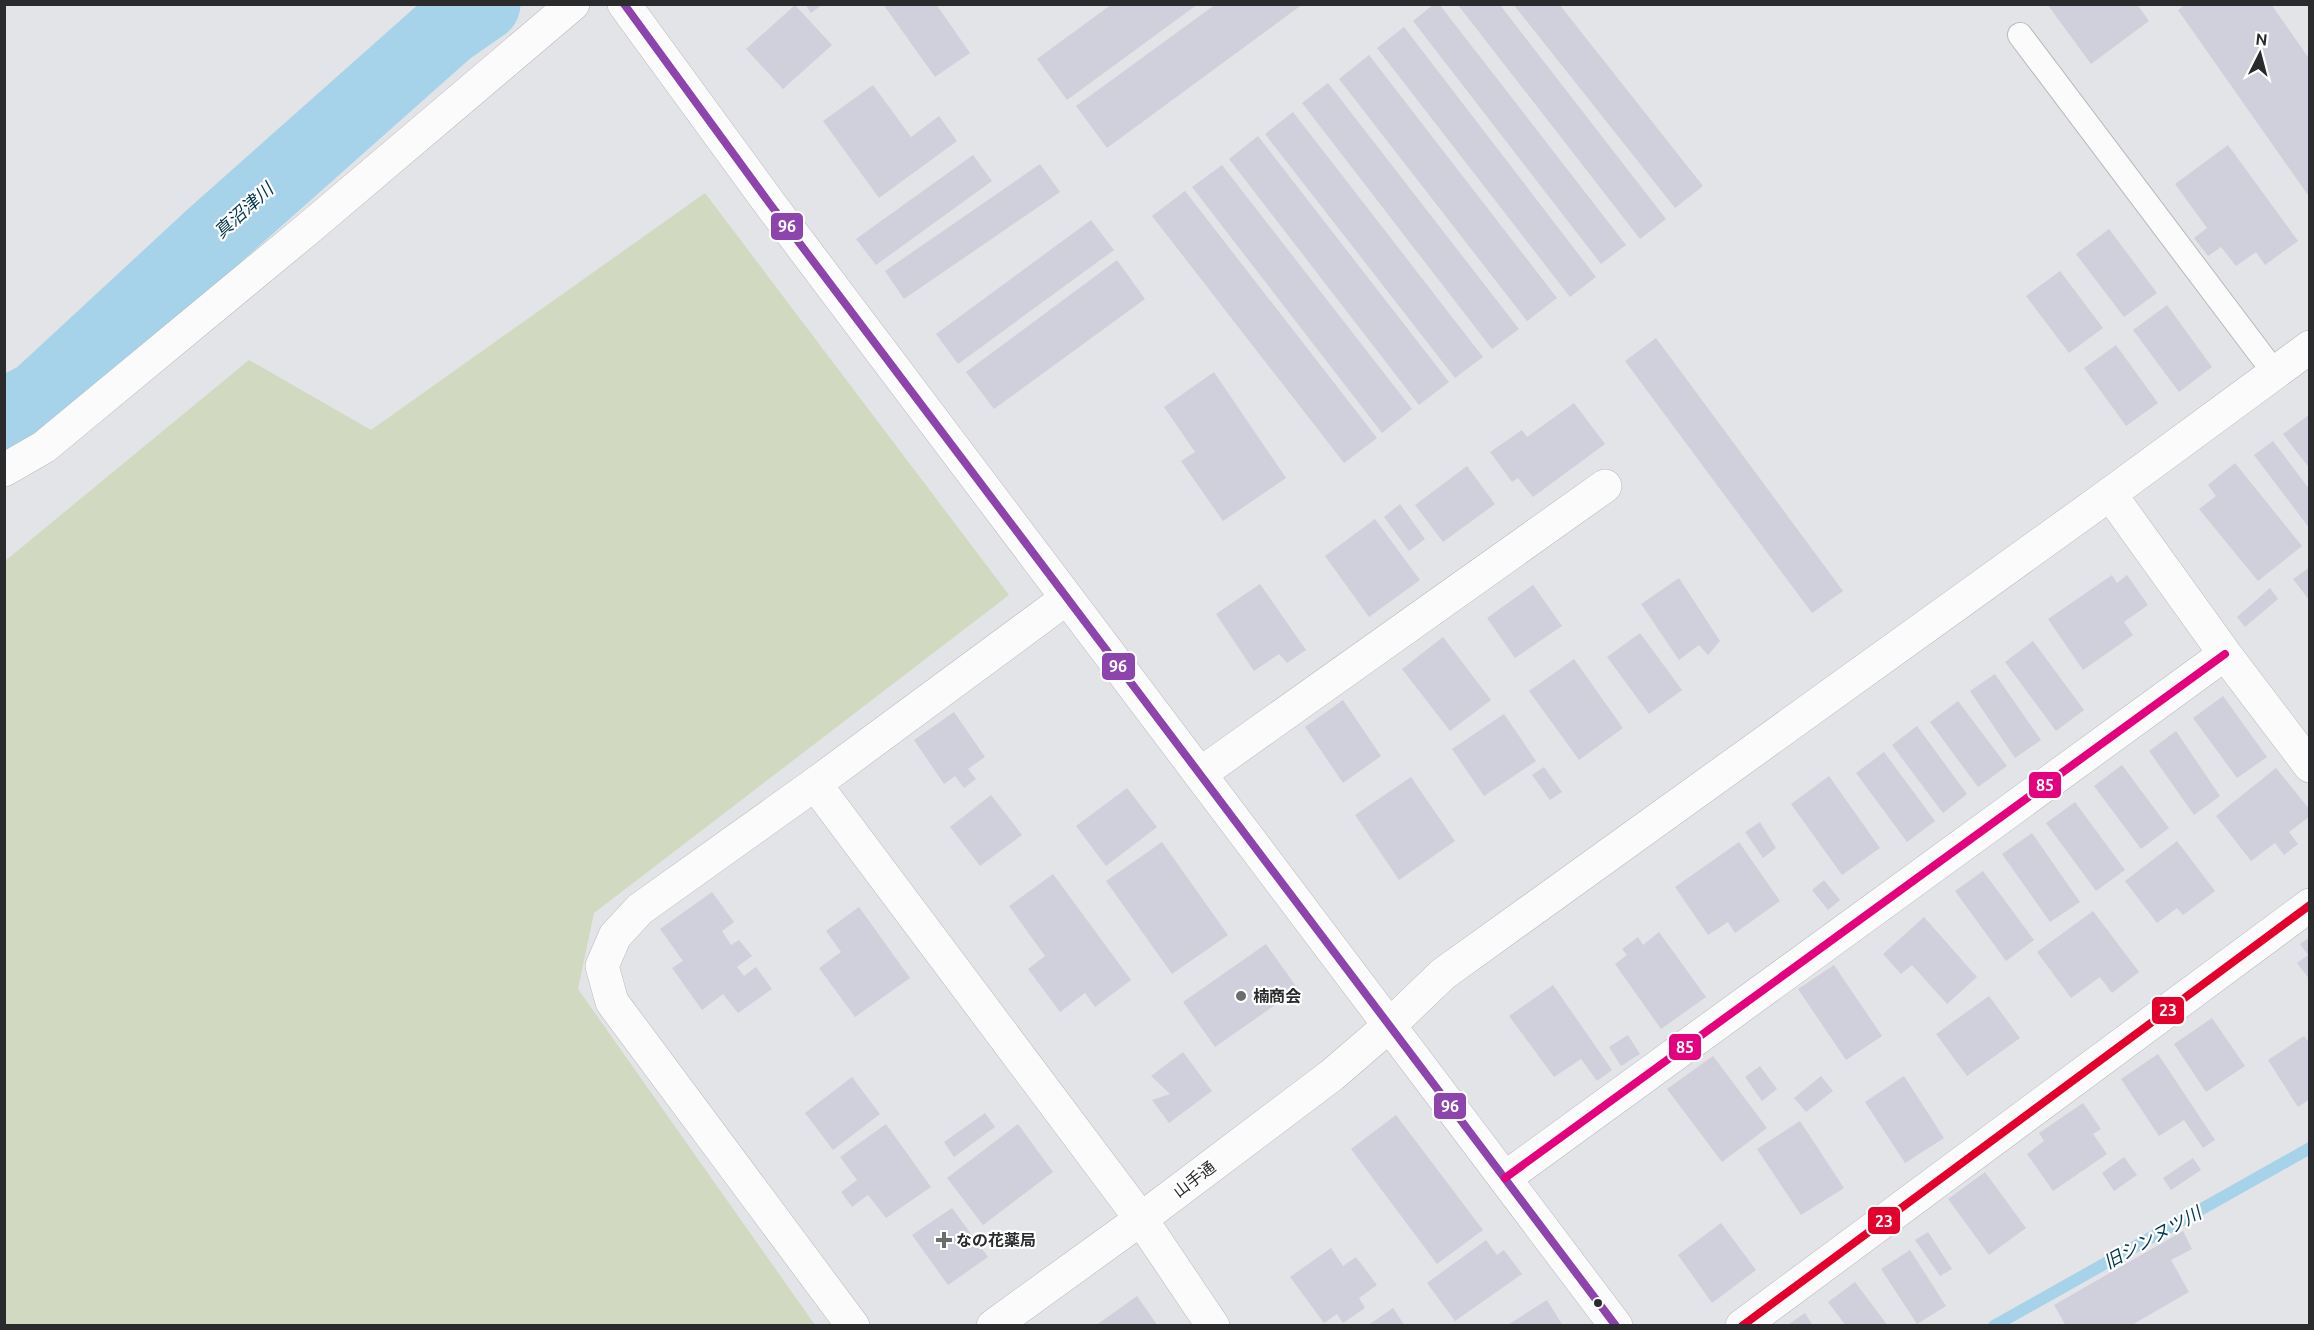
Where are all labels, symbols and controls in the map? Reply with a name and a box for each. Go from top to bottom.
north arrow [2230,24,2290,84]
text: N [2255,30,2268,49]
water label: 真沼津川 [210,177,278,242]
line badge: 96 [770,212,804,241]
text: 96 [778,217,796,235]
line badge: 96 [1101,652,1136,681]
text: 96 [1109,657,1127,675]
line badge: 85 [2028,771,2062,799]
text: 85 [2036,776,2054,794]
place label: 楠商会 [1253,987,1301,1005]
marker: 楠商会 [1234,989,1248,1003]
line badge: 23 [2151,996,2185,1025]
text: 23 [2159,1001,2177,1019]
line badge: 85 [1668,1033,1702,1061]
text: 85 [1676,1038,1694,1056]
line badge: 96 [1433,1092,1467,1120]
text: 96 [1441,1097,1459,1115]
street label: 山手通 [1169,1157,1219,1201]
water label: 旧シンヌツ川 [2100,1201,2206,1272]
line badge: 23 [1867,1206,1901,1235]
text: 23 [1875,1212,1893,1230]
place label: なの花薬局 [956,1231,1036,1249]
marker: なの花薬局 [937,1233,951,1247]
unlabelled marker [1592,1297,1604,1309]

